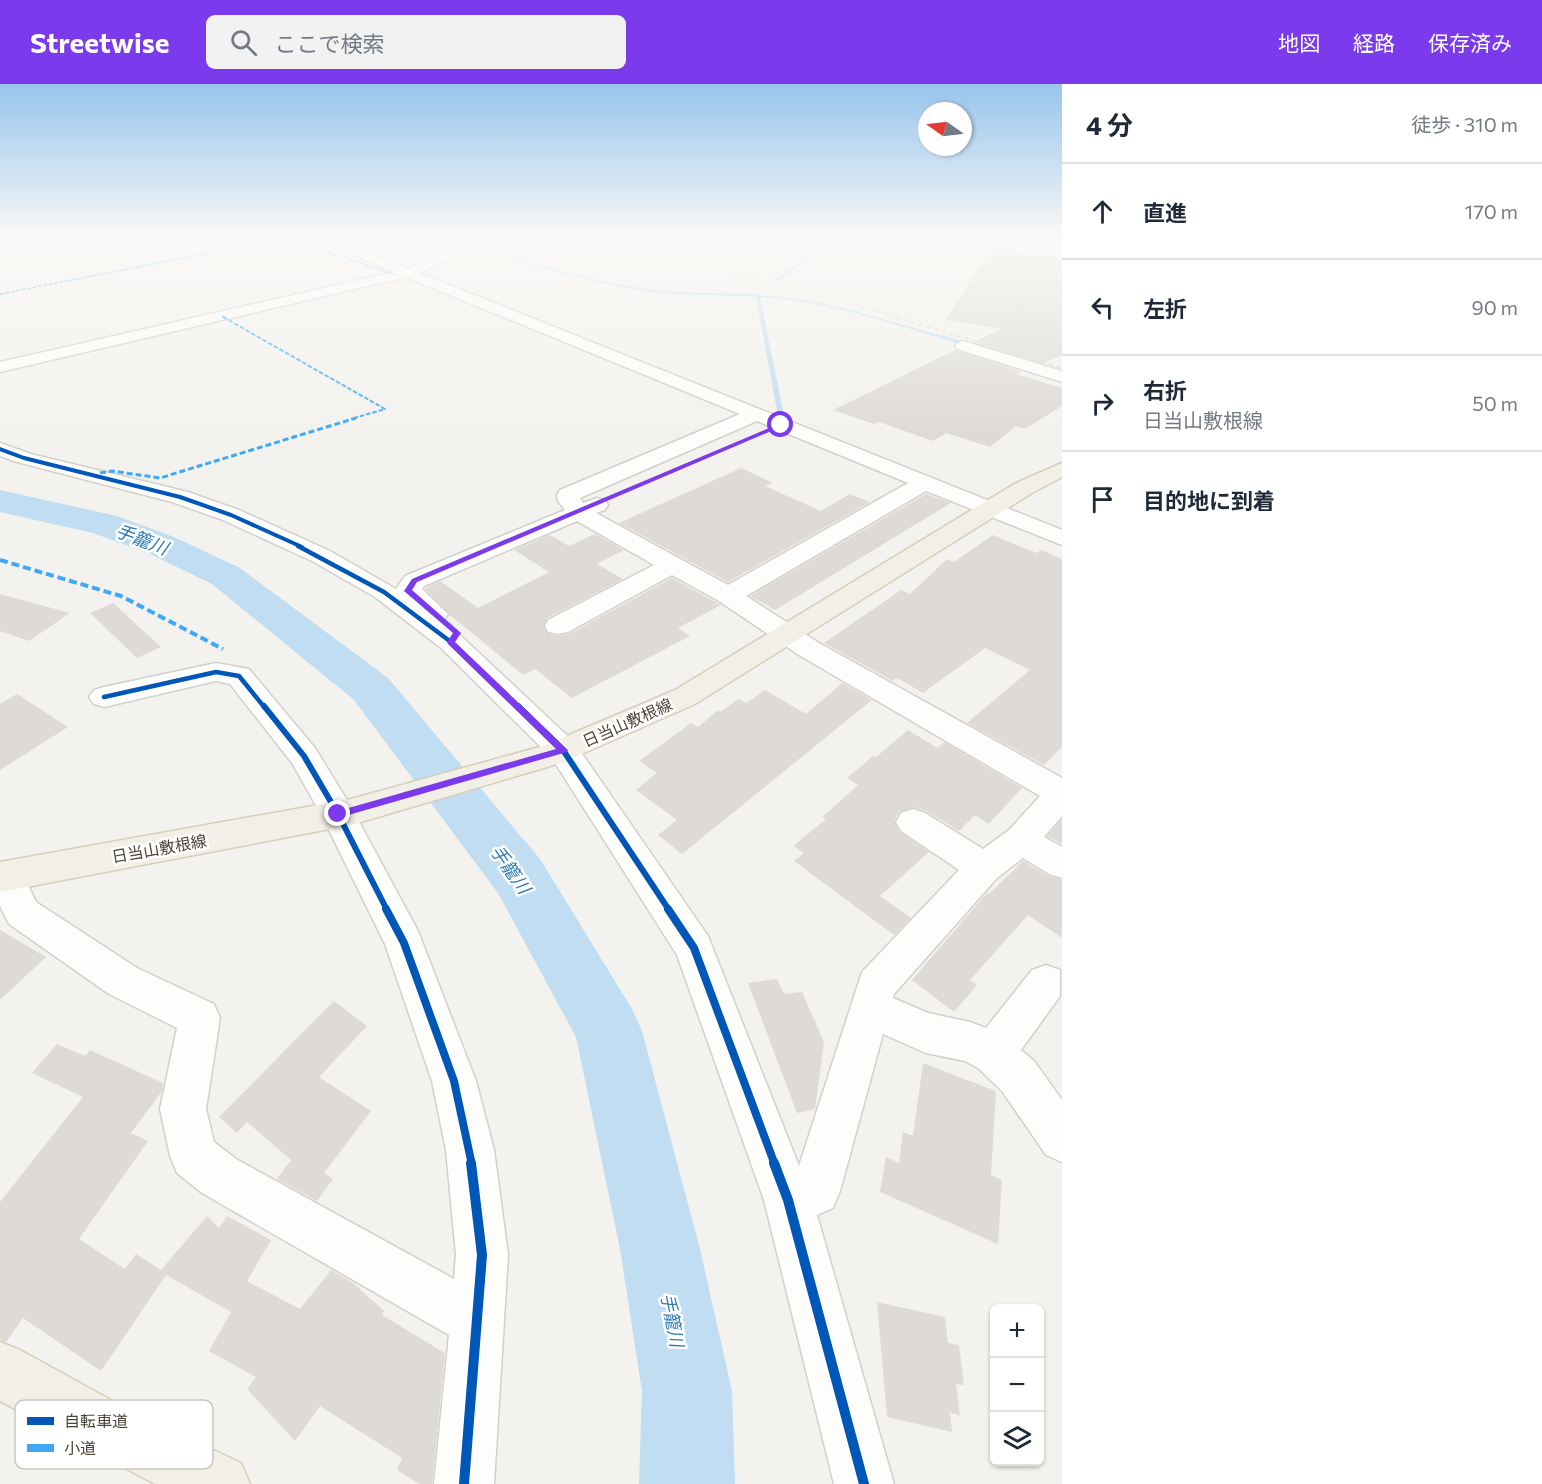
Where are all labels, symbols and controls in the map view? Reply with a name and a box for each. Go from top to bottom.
search box [206,15,626,69]
text: Streetwise [30,25,170,59]
icon: search [227,26,260,59]
text: ここで検索 [275,30,385,57]
text: 地図 [1278,30,1320,55]
text: 経路 [1353,30,1395,55]
text: 保存済み [1428,30,1512,55]
north arrow [918,102,972,156]
text: 4 分 [1086,109,1133,140]
text: 徒歩 · 310 m [1411,112,1518,136]
icon: ahead [1086,195,1119,228]
text: 直進 [1143,199,1187,226]
text: 170 m [1465,199,1518,223]
icon: left [1086,291,1119,324]
text: 左折 [1143,295,1187,322]
text: 90 m [1472,295,1518,319]
text: 右折 [1143,377,1187,404]
icon: right [1086,387,1119,420]
text: 50 m [1472,391,1518,415]
text: 日当山敷根線 [1143,408,1263,432]
route start [767,411,793,437]
icon: arrive [1086,483,1119,516]
text: 目的地に到着 [1143,487,1275,514]
water label: 手籠川 [113,519,173,560]
street label: 日当山敷根線 [579,694,675,750]
route end [324,800,350,826]
street label: 日当山敷根線 [110,830,208,866]
water label: 手籠川 [487,841,537,899]
water label: 手籠川 [657,1291,689,1351]
map controls [990,1304,1044,1466]
button: + [990,1304,1044,1358]
button: − [990,1358,1044,1412]
legend [15,1400,213,1469]
text: 自転車道 [64,1411,128,1430]
button: layers [990,1412,1044,1466]
text: 小道 [64,1438,96,1457]

